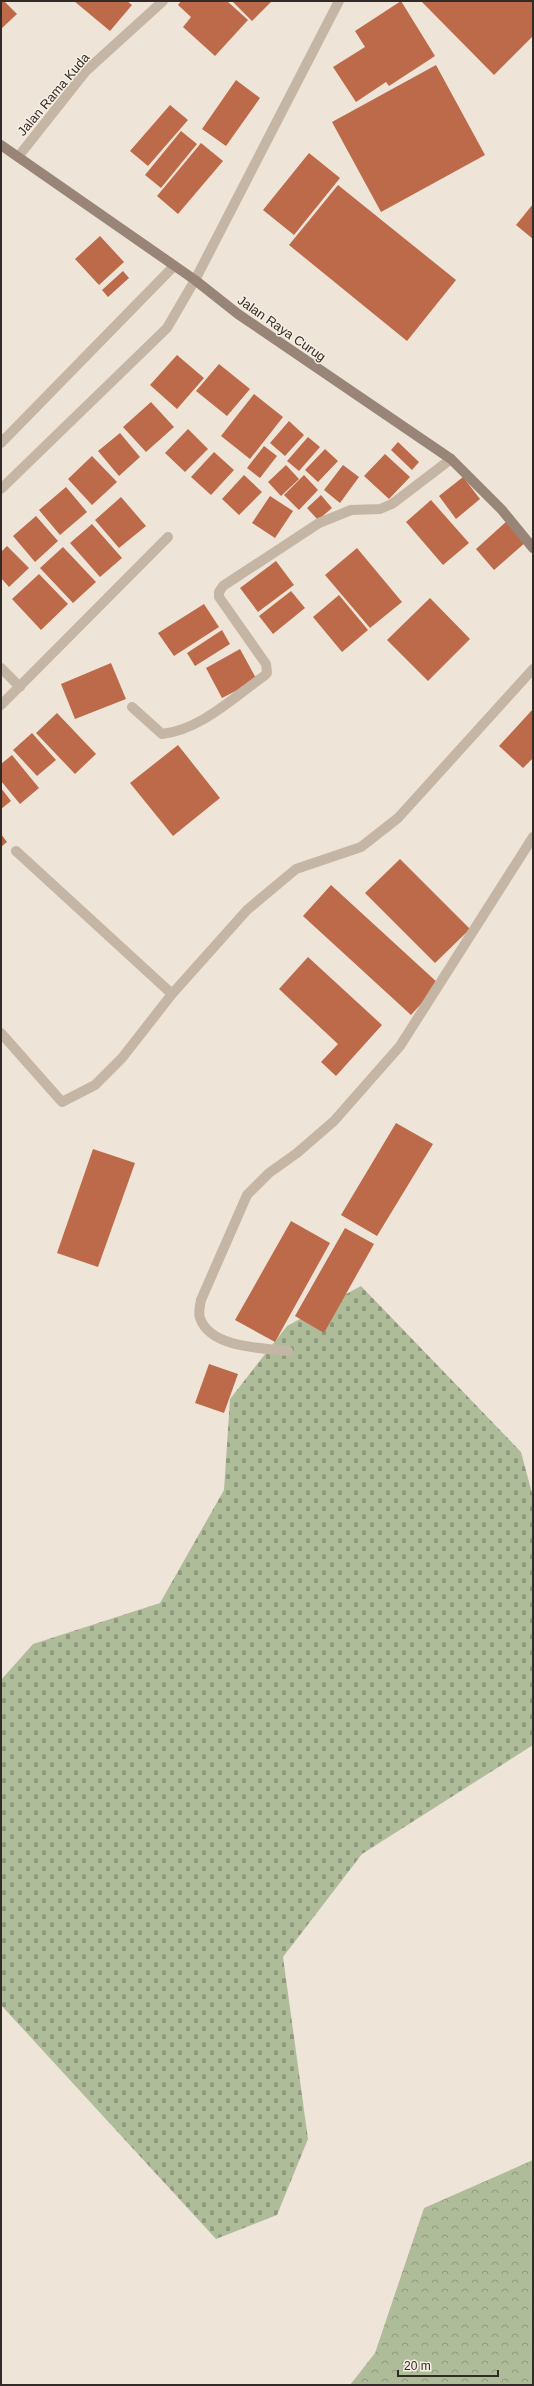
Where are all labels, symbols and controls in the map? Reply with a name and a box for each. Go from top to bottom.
street label: Jalan Rama Kuda [14,49,93,139]
street label: Jalan Raya Curug [235,292,329,364]
scale bar [398,2352,498,2378]
text: 20 m [404,2359,431,2373]

